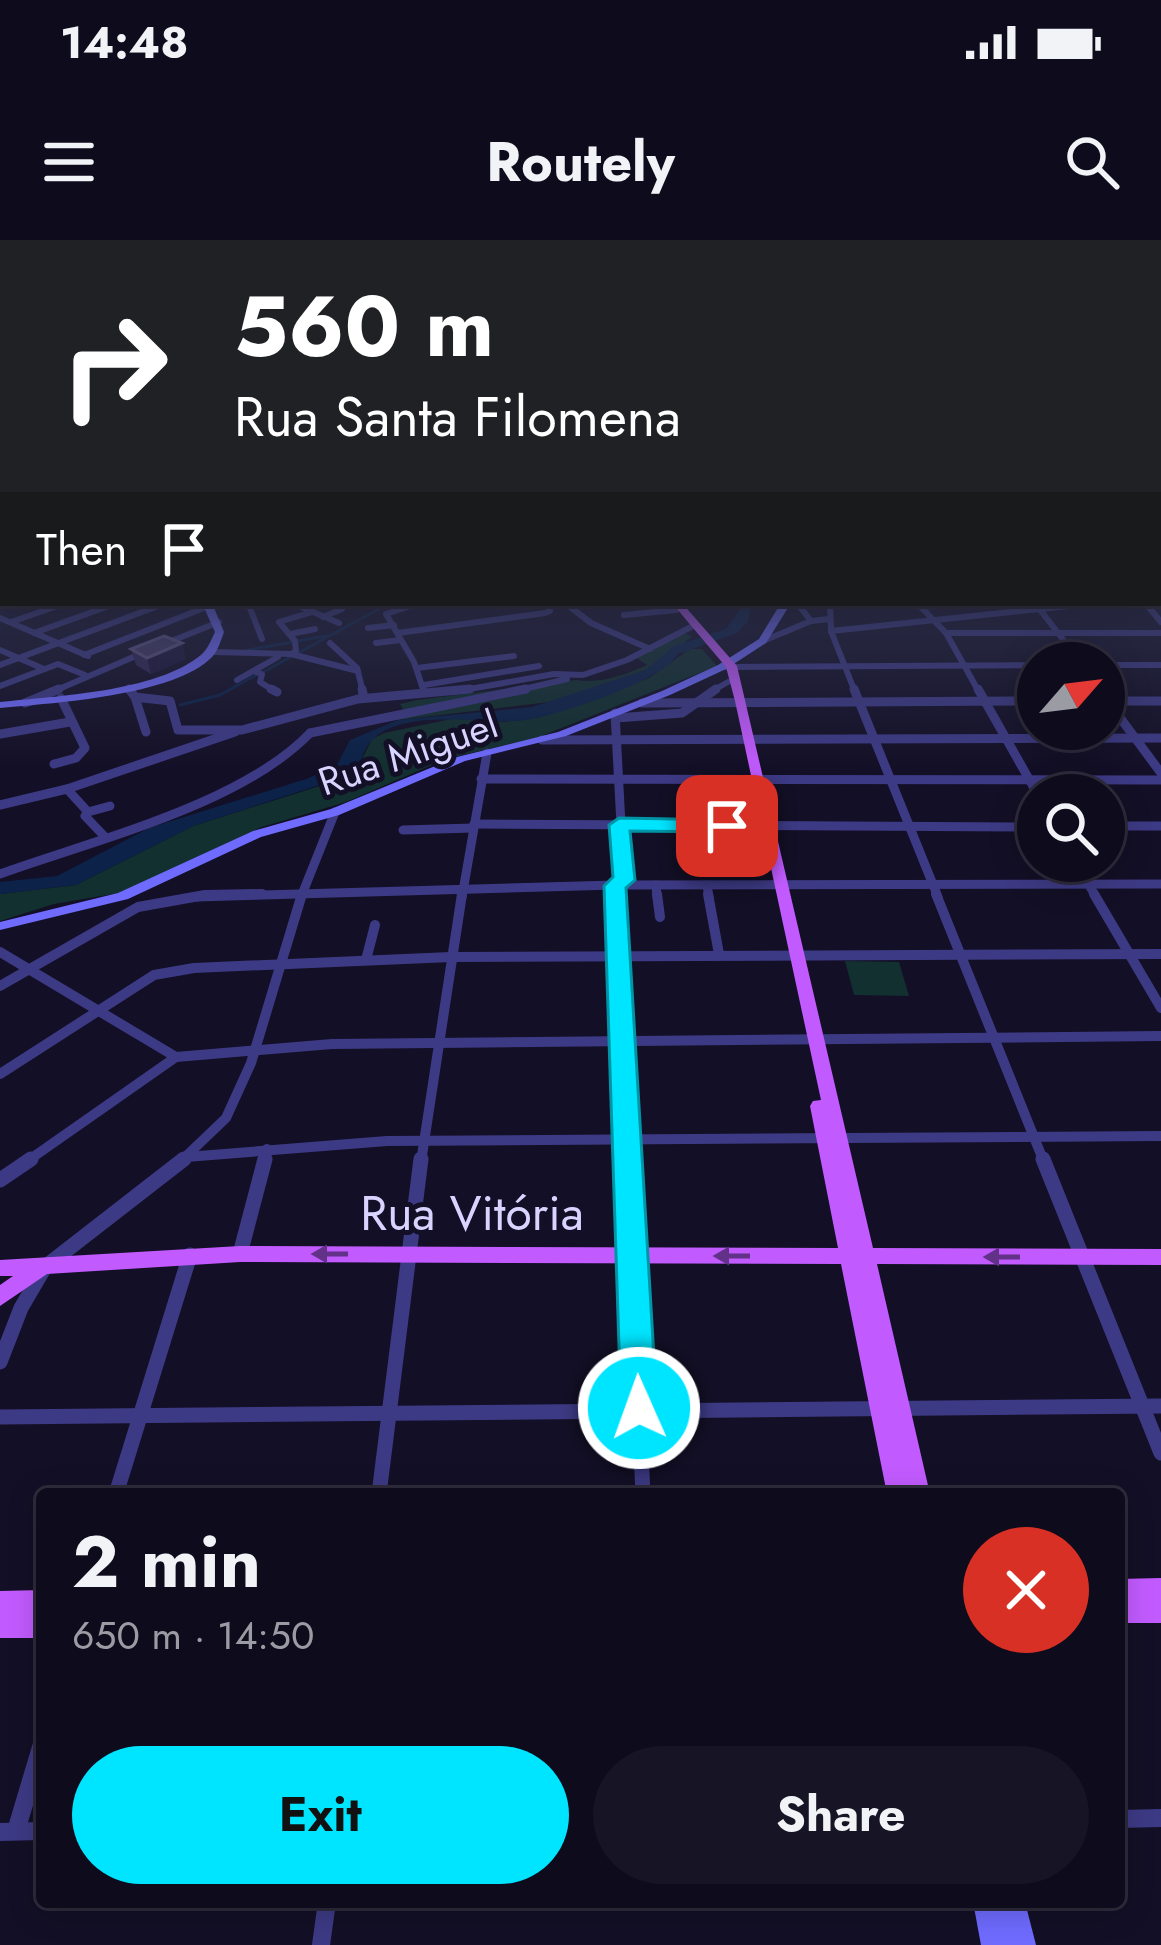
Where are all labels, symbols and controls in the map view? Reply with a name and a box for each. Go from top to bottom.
text: 14:48 [60,10,188,75]
text: Routely [486,123,675,201]
icon: menu [36,129,102,195]
icon: search [1059,129,1125,195]
text: 560 m [234,266,494,388]
icon: right [36,288,192,444]
text: Rua Santa Filomena [234,378,681,456]
icon: arrive [151,516,217,582]
text: Then [36,517,127,582]
north arrow [1017,642,1125,750]
map controls [1017,642,1125,882]
street label: Rua Miguel [311,696,505,810]
button: search [1017,774,1125,882]
pin [676,775,778,877]
icon: arrive [694,793,760,859]
street label: Rua Vitória [360,1179,584,1248]
one-way arrow [310,1244,348,1264]
one-way arrow [712,1246,750,1266]
one-way arrow [982,1247,1020,1267]
position arrow [576,1345,702,1471]
text: 2 min [72,1510,261,1614]
button: close [963,1527,1089,1653]
text: 650 m · 14:50 [72,1607,314,1664]
button: Exit [72,1746,569,1884]
button: Share [593,1746,1089,1884]

